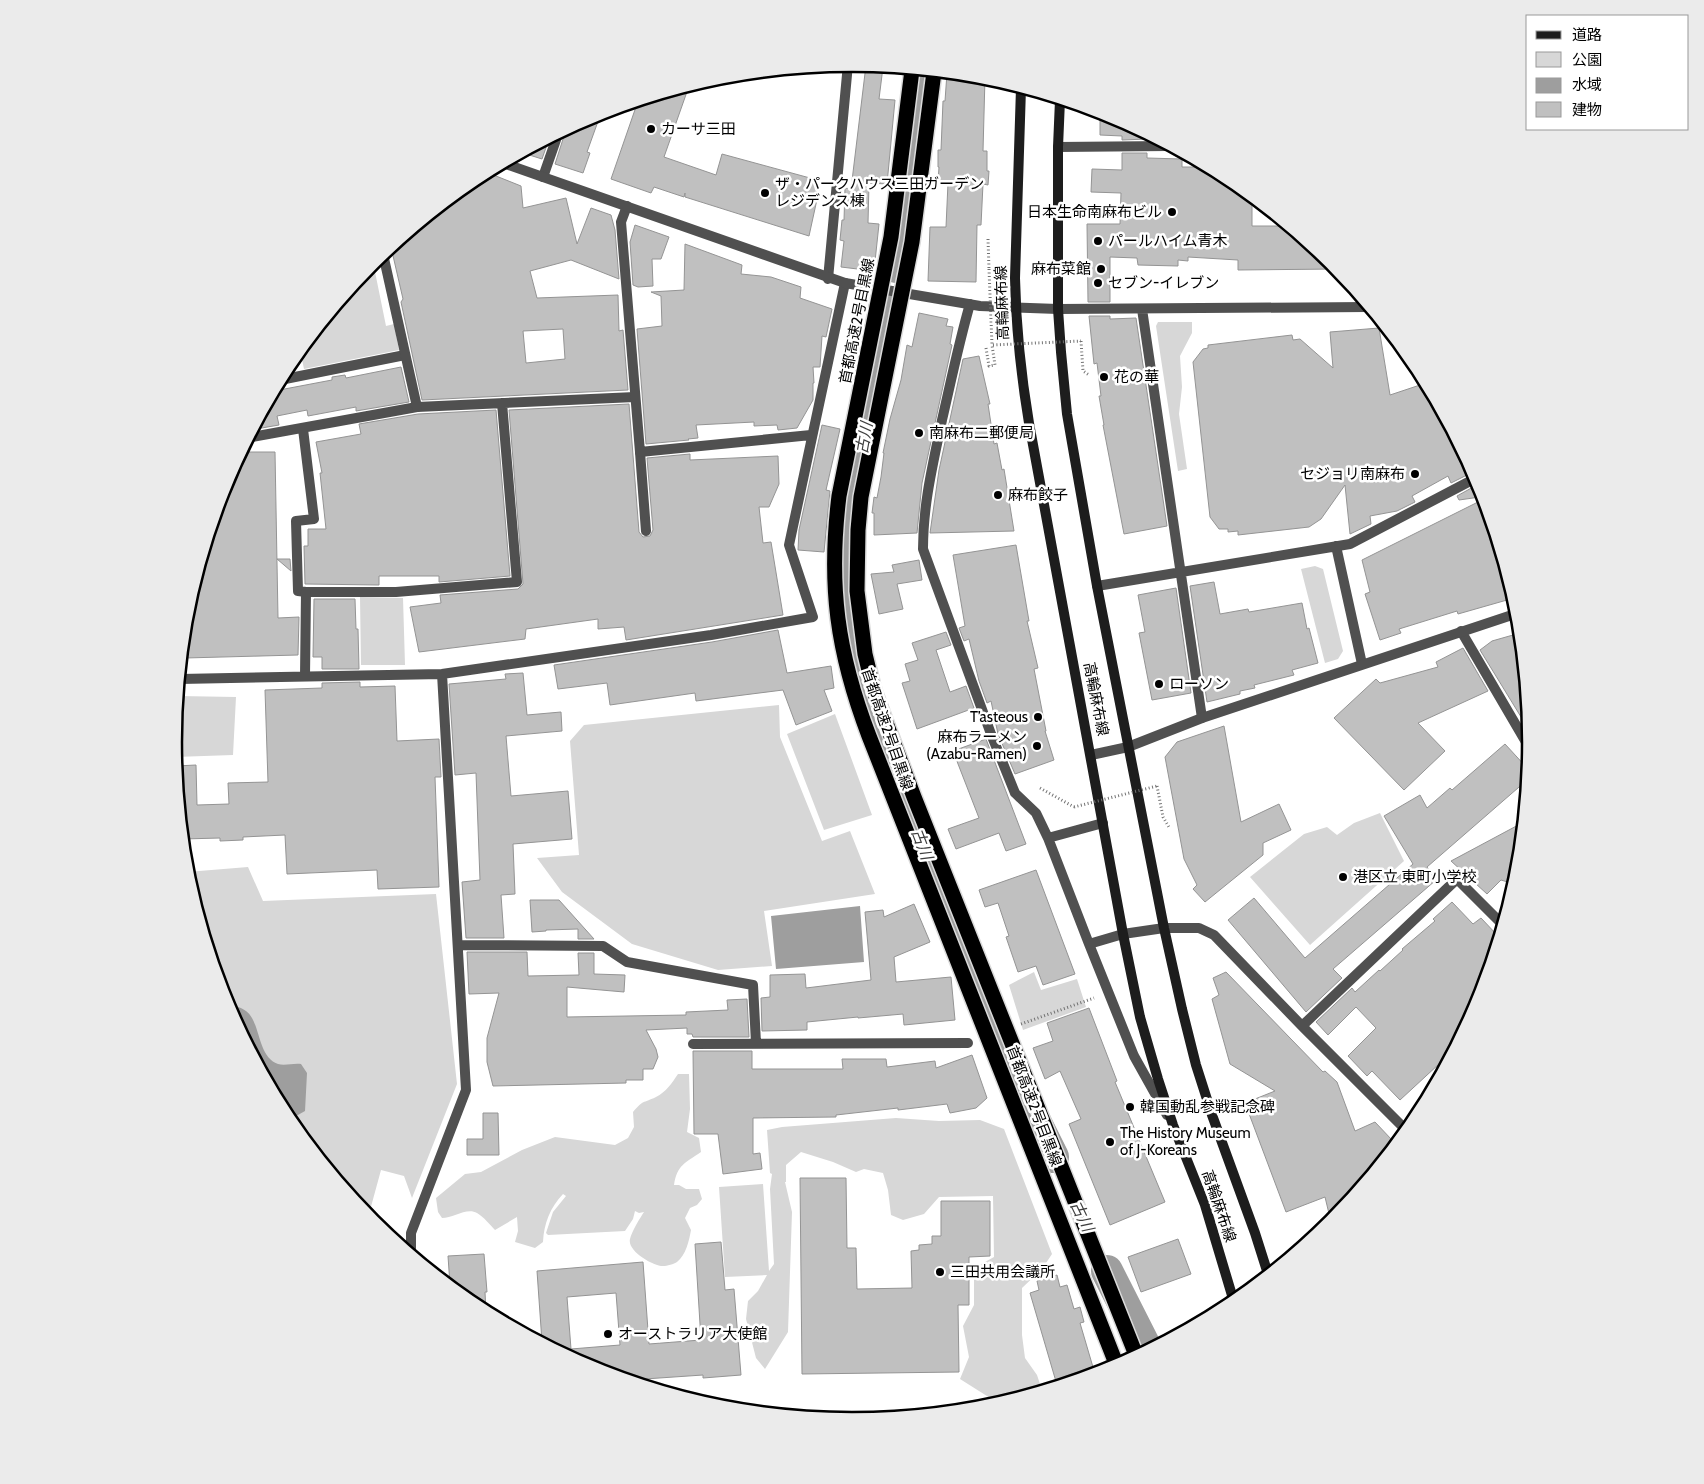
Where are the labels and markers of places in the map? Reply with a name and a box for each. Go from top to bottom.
place label: カーサ三田 [661,120,736,138]
marker: カーサ三田 [645,123,657,135]
place label: ザ・パークハウス三田ガーデン レジデンス棟 [775,175,984,210]
marker: ザ・パークハウス三田ガーデン レジデンス棟 [759,187,771,199]
place label: 日本生命南麻布ビル [1027,203,1162,221]
marker: 日本生命南麻布ビル [1166,206,1178,218]
place label: パールハイム青木 [1108,232,1227,250]
marker: パールハイム青木 [1092,235,1104,247]
place label: 麻布菜館 [1031,260,1091,278]
marker: 麻布菜館 [1095,263,1107,275]
place label: セブン-イレブン [1108,274,1219,292]
marker: セブン-イレブン [1092,277,1104,289]
place label: 花の華 [1114,368,1159,386]
marker: 花の華 [1098,371,1110,383]
place label: 南麻布二郵便局 [929,424,1034,442]
marker: 南麻布二郵便局 [913,427,925,439]
place label: セジョリ南麻布 [1300,465,1405,483]
marker: セジョリ南麻布 [1409,468,1421,480]
place label: 麻布餃子 [1008,486,1068,504]
marker: 麻布餃子 [992,489,1004,501]
place label: ローソン [1169,675,1229,693]
marker: ローソン [1153,678,1165,690]
place label: T’asteous [970,708,1028,726]
marker: T’asteous [1032,711,1044,723]
place label: 麻布ラーメン (Azabu-Ramen) [926,728,1027,763]
marker: 麻布ラーメン (Azabu-Ramen) [1031,740,1043,752]
place label: 港区立 東町小学校 [1353,868,1476,886]
marker: 港区立 東町小学校 [1337,871,1349,883]
place label: 韓国動乱参戦記念碑 [1140,1098,1275,1116]
marker: 韓国動乱参戦記念碑 [1124,1101,1136,1113]
place label: The History Museum of J-Koreans [1120,1124,1251,1159]
marker: The History Museum of J-Koreans [1104,1136,1116,1148]
place label: 三田共用会議所 [950,1263,1055,1281]
marker: 三田共用会議所 [934,1266,946,1278]
place label: オーストラリア大使館 [618,1325,767,1343]
marker: オーストラリア大使館 [602,1328,614,1340]

